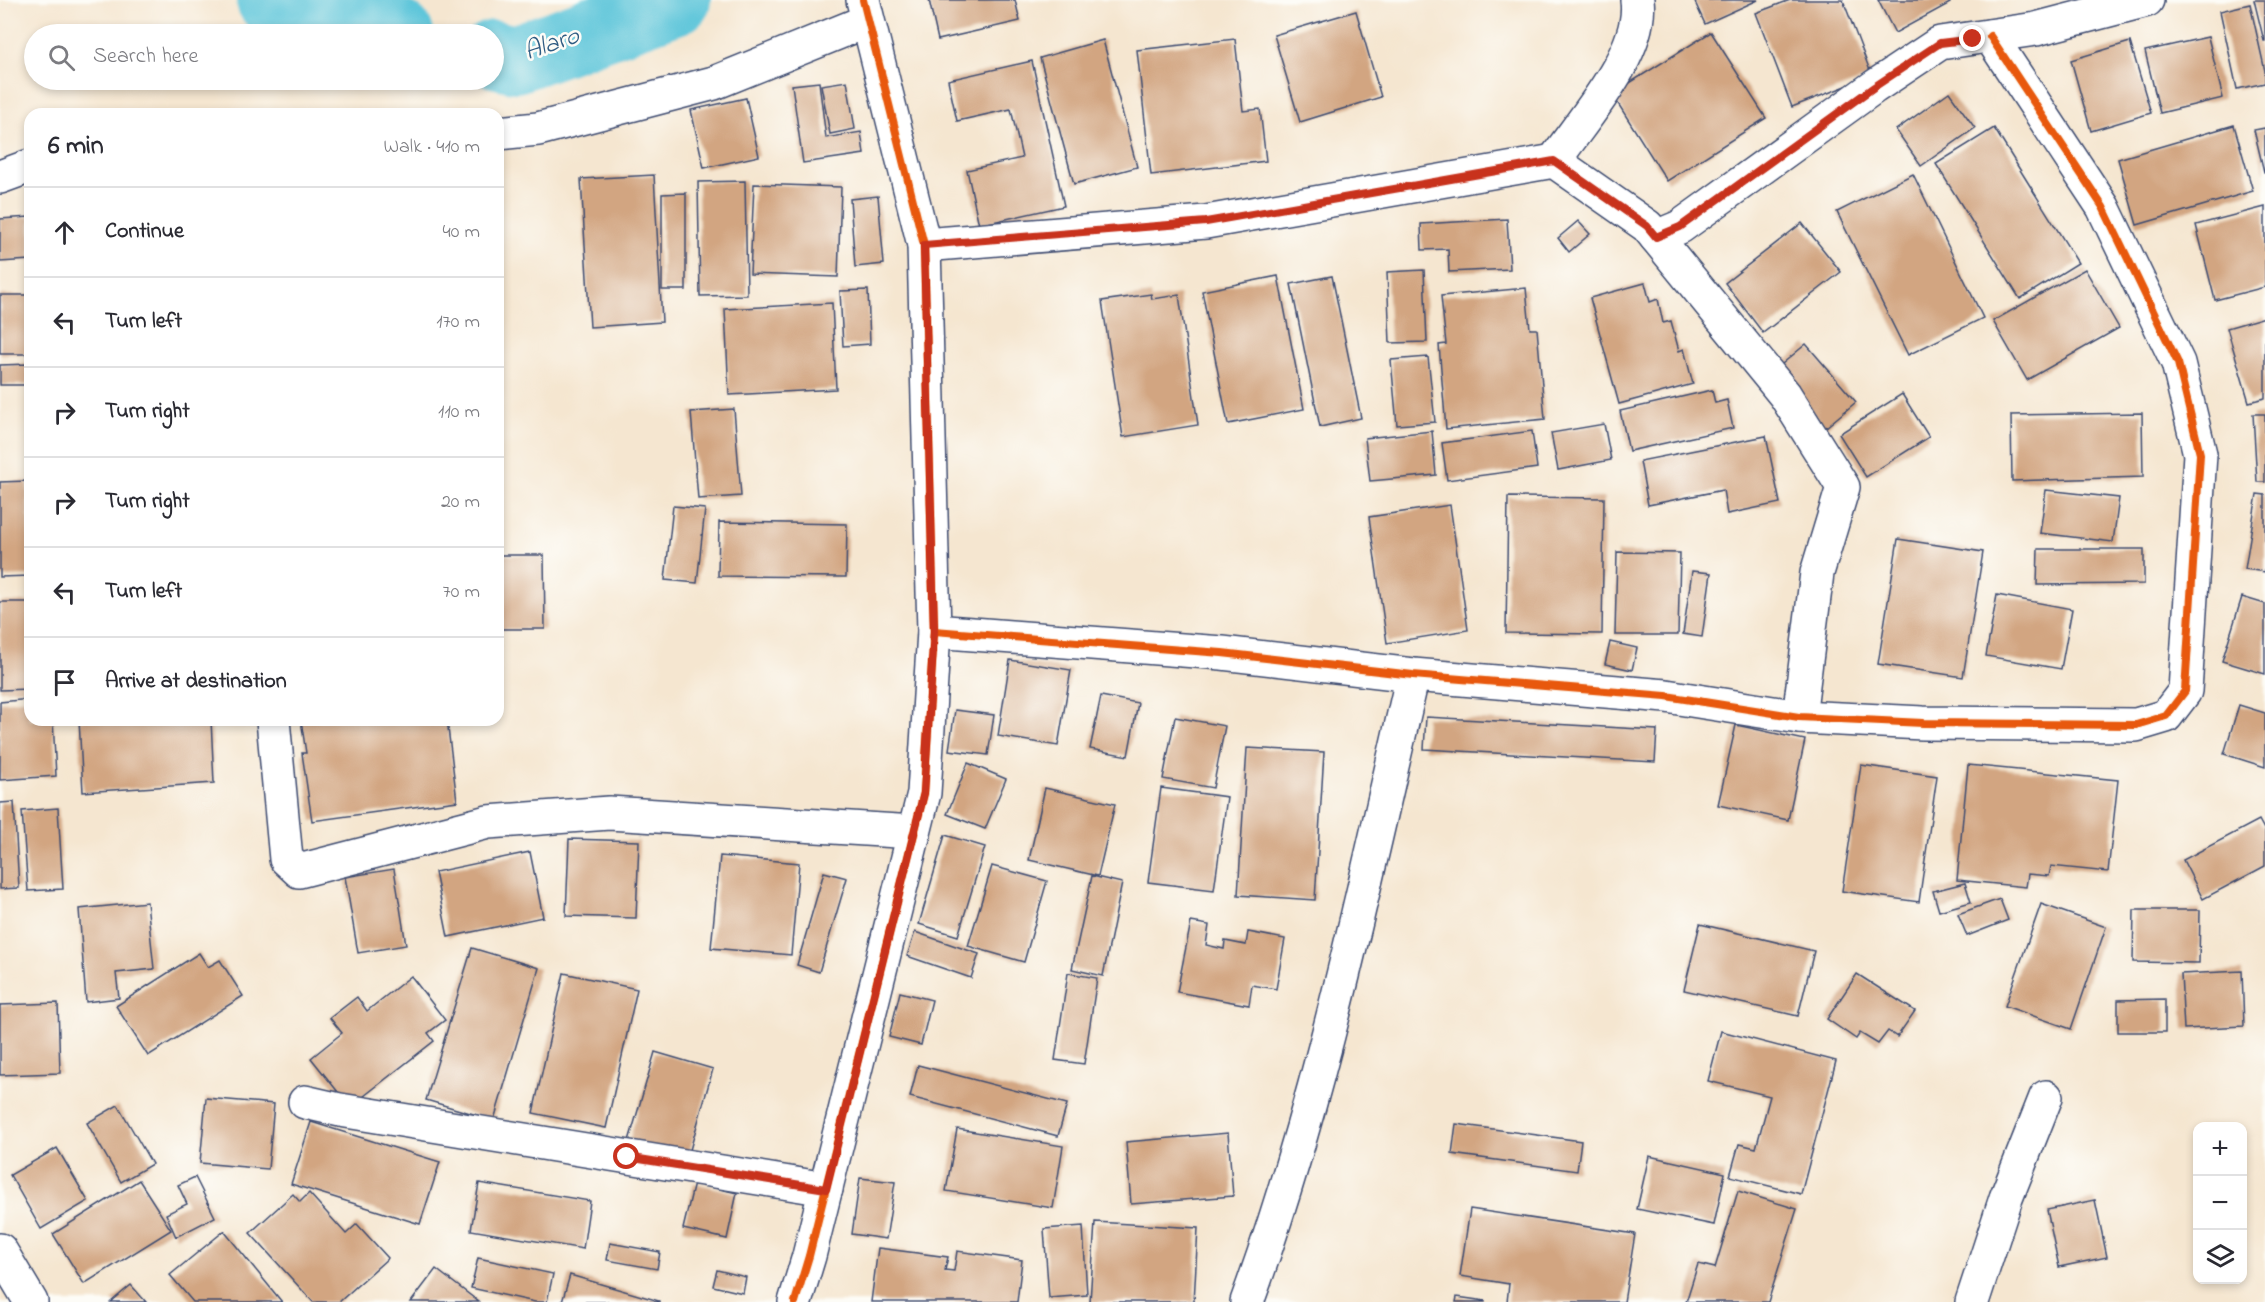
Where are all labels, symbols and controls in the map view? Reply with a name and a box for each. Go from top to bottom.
water label: Alaro [519,17,586,72]
search box [24,24,504,90]
route end [1959,25,1985,51]
icon: search [45,41,78,74]
text: Search here [93,41,198,73]
text: 6 min [48,128,104,166]
text: Walk · 410 m [384,133,480,162]
icon: ahead [48,216,81,249]
text: Continue [105,216,184,248]
text: 40 m [443,218,480,247]
icon: left [48,306,81,339]
text: Turn left [105,306,182,338]
text: 170 m [436,308,480,337]
icon: right [48,396,81,429]
text: Turn right [105,396,190,428]
text: 110 m [438,398,480,427]
icon: right [48,486,81,519]
text: Turn right [105,486,190,518]
text: 20 m [441,488,480,517]
icon: left [48,576,81,609]
text: Turn left [105,576,182,608]
text: 70 m [443,578,480,607]
icon: arrive [48,666,81,699]
text: Arrive at destination [105,666,287,698]
map controls [2193,1122,2247,1284]
button: + [2193,1122,2247,1176]
route start [613,1143,639,1169]
button: − [2193,1176,2247,1230]
button: layers [2193,1230,2247,1284]

